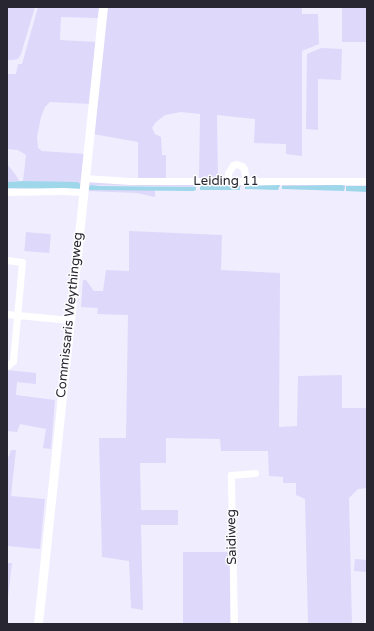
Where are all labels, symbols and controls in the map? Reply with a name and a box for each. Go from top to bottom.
street label: Leiding 11 [193,173,259,189]
street label: Commissaris Weythingweg [54,231,86,399]
street label: Saidiweg [224,509,240,565]

